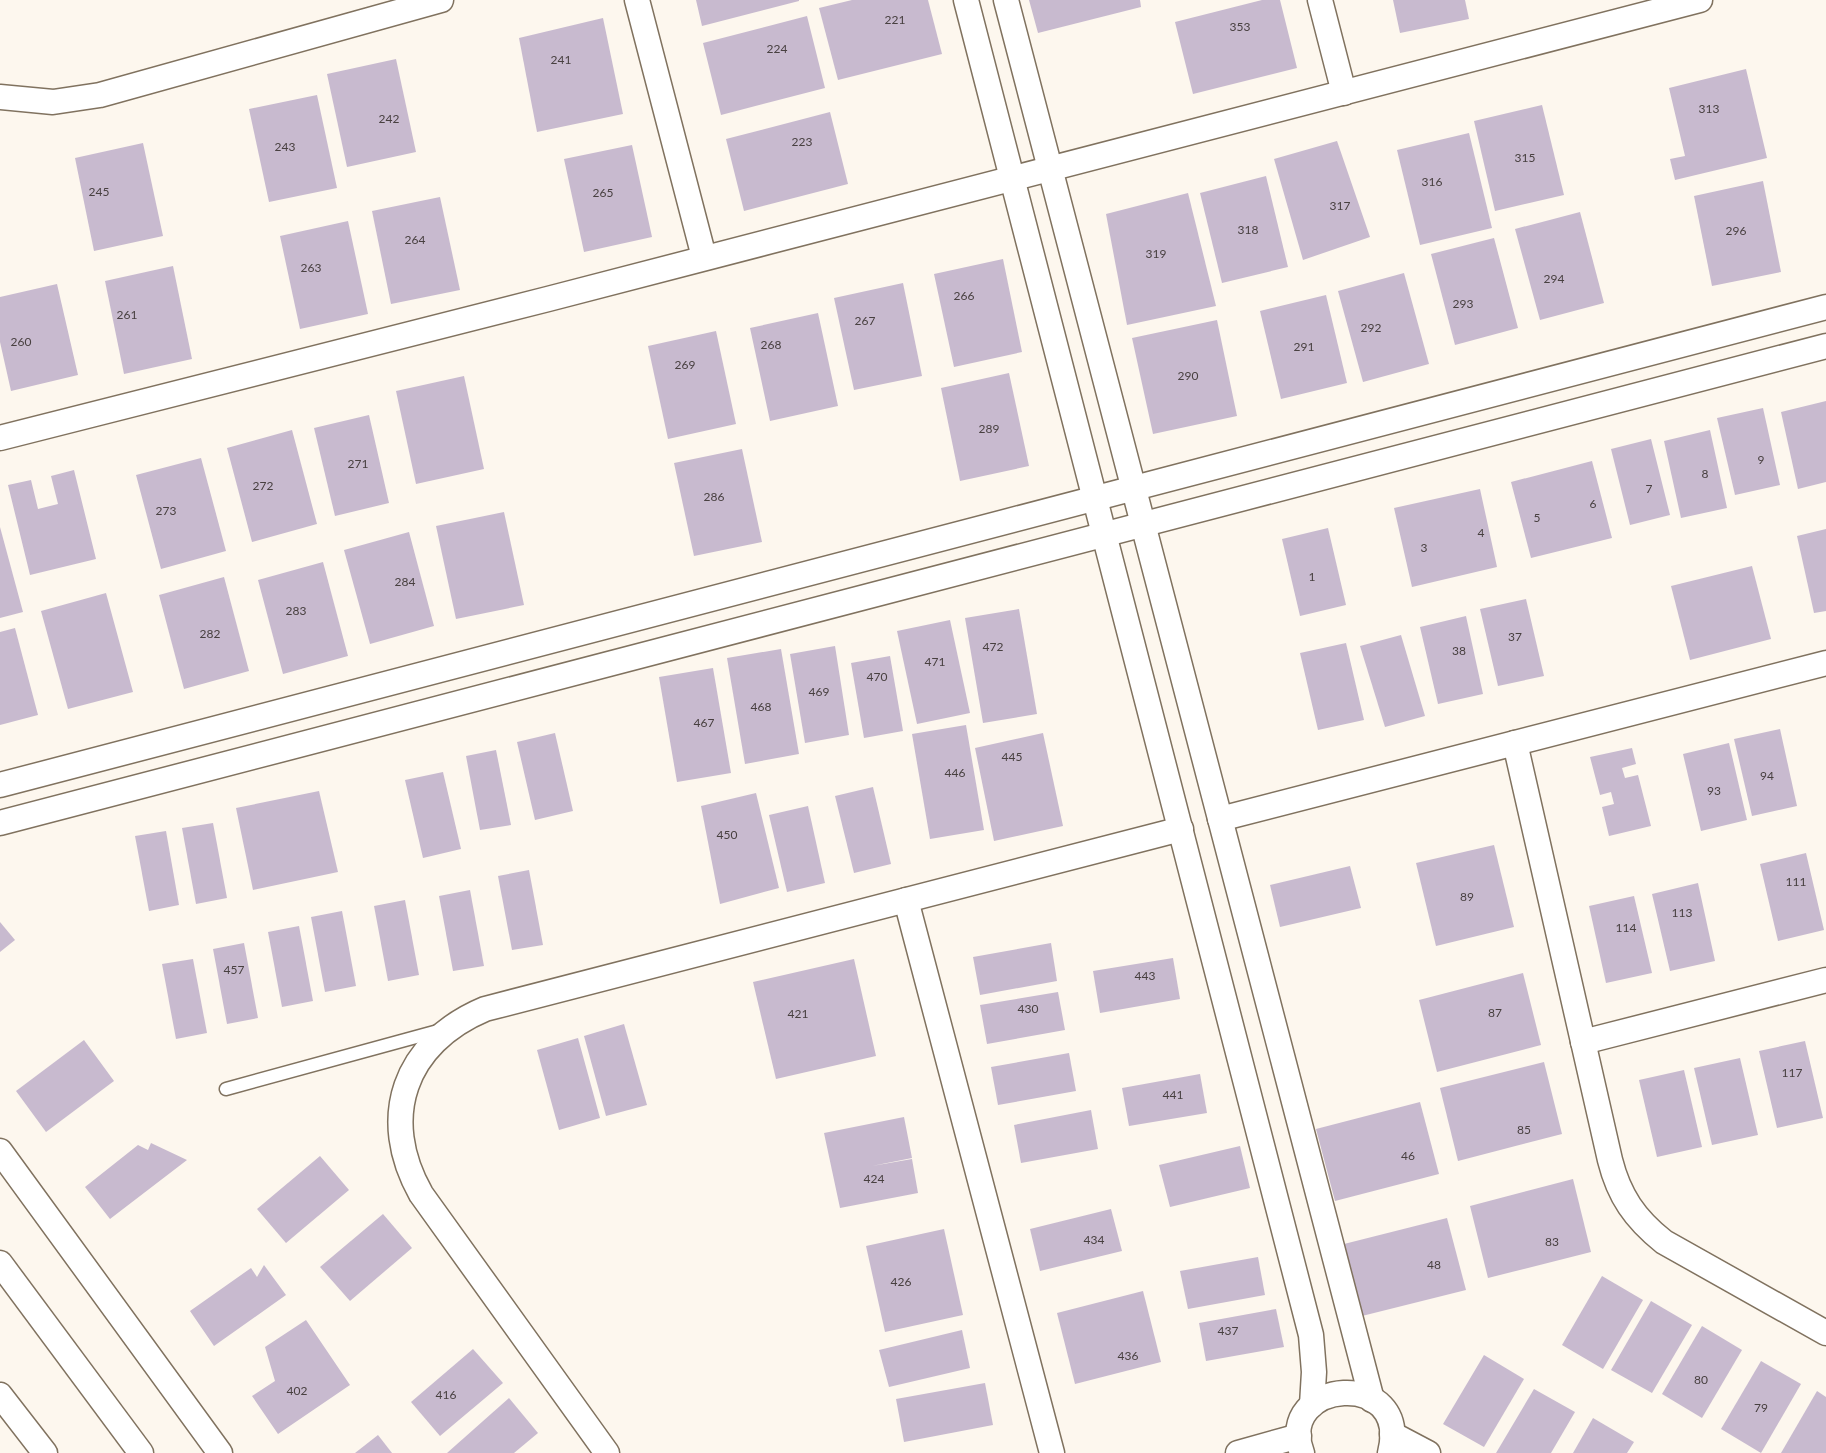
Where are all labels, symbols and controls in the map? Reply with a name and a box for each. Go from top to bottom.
house number: 221 [885,12,905,27]
house number: 353 [1230,19,1250,34]
house number: 224 [767,41,787,56]
house number: 241 [551,52,571,67]
house number: 313 [1699,101,1719,116]
house number: 242 [379,111,399,126]
house number: 223 [792,134,812,149]
house number: 243 [275,139,295,154]
house number: 315 [1515,150,1535,165]
house number: 316 [1422,174,1442,189]
house number: 245 [89,184,109,199]
house number: 265 [593,185,613,200]
house number: 317 [1330,198,1350,213]
house number: 318 [1238,222,1258,237]
house number: 296 [1726,223,1746,238]
house number: 264 [405,232,425,247]
house number: 319 [1146,246,1166,261]
house number: 263 [301,260,321,275]
house number: 294 [1544,271,1564,286]
house number: 266 [954,288,974,303]
house number: 293 [1453,296,1473,311]
house number: 261 [117,307,137,322]
house number: 267 [855,313,875,328]
house number: 292 [1361,320,1381,335]
house number: 260 [11,334,31,349]
house number: 268 [761,337,781,352]
house number: 291 [1294,339,1314,354]
house number: 269 [675,357,695,372]
house number: 290 [1178,368,1198,383]
house number: 289 [979,421,999,436]
house number: 9 [1758,452,1765,467]
house number: 271 [348,456,368,471]
house number: 8 [1702,466,1709,481]
house number: 272 [253,478,273,493]
house number: 7 [1646,481,1653,496]
house number: 286 [704,489,724,504]
house number: 6 [1590,496,1597,511]
house number: 273 [156,503,176,518]
house number: 5 [1534,510,1541,525]
house number: 4 [1478,525,1485,540]
house number: 3 [1421,540,1428,555]
house number: 1 [1309,569,1316,584]
house number: 284 [395,574,415,589]
house number: 283 [286,603,306,618]
house number: 282 [200,626,220,641]
house number: 37 [1508,629,1522,644]
house number: 472 [983,639,1003,654]
house number: 38 [1452,643,1466,658]
house number: 471 [925,654,945,669]
house number: 470 [867,669,887,684]
house number: 469 [809,684,829,699]
house number: 468 [751,699,771,714]
house number: 467 [694,715,714,730]
house number: 445 [1002,749,1022,764]
house number: 446 [945,765,965,780]
house number: 94 [1760,768,1774,783]
house number: 93 [1707,783,1721,798]
house number: 450 [717,827,737,842]
house number: 111 [1786,874,1806,889]
house number: 89 [1460,889,1474,904]
house number: 113 [1672,905,1692,920]
house number: 114 [1616,920,1636,935]
house number: 457 [224,962,244,977]
house number: 443 [1135,968,1155,983]
house number: 430 [1018,1001,1038,1016]
house number: 87 [1488,1005,1502,1020]
house number: 421 [788,1006,808,1021]
house number: 117 [1782,1065,1802,1080]
house number: 441 [1163,1087,1183,1102]
house number: 85 [1517,1122,1531,1137]
house number: 46 [1401,1148,1415,1163]
house number: 424 [864,1171,884,1186]
house number: 434 [1084,1232,1104,1247]
house number: 83 [1545,1234,1559,1249]
house number: 48 [1427,1257,1441,1272]
house number: 426 [891,1274,911,1289]
house number: 437 [1218,1323,1238,1338]
house number: 436 [1118,1348,1138,1363]
house number: 80 [1694,1372,1708,1387]
house number: 402 [287,1383,307,1398]
house number: 416 [436,1387,456,1402]
house number: 79 [1754,1400,1768,1415]

